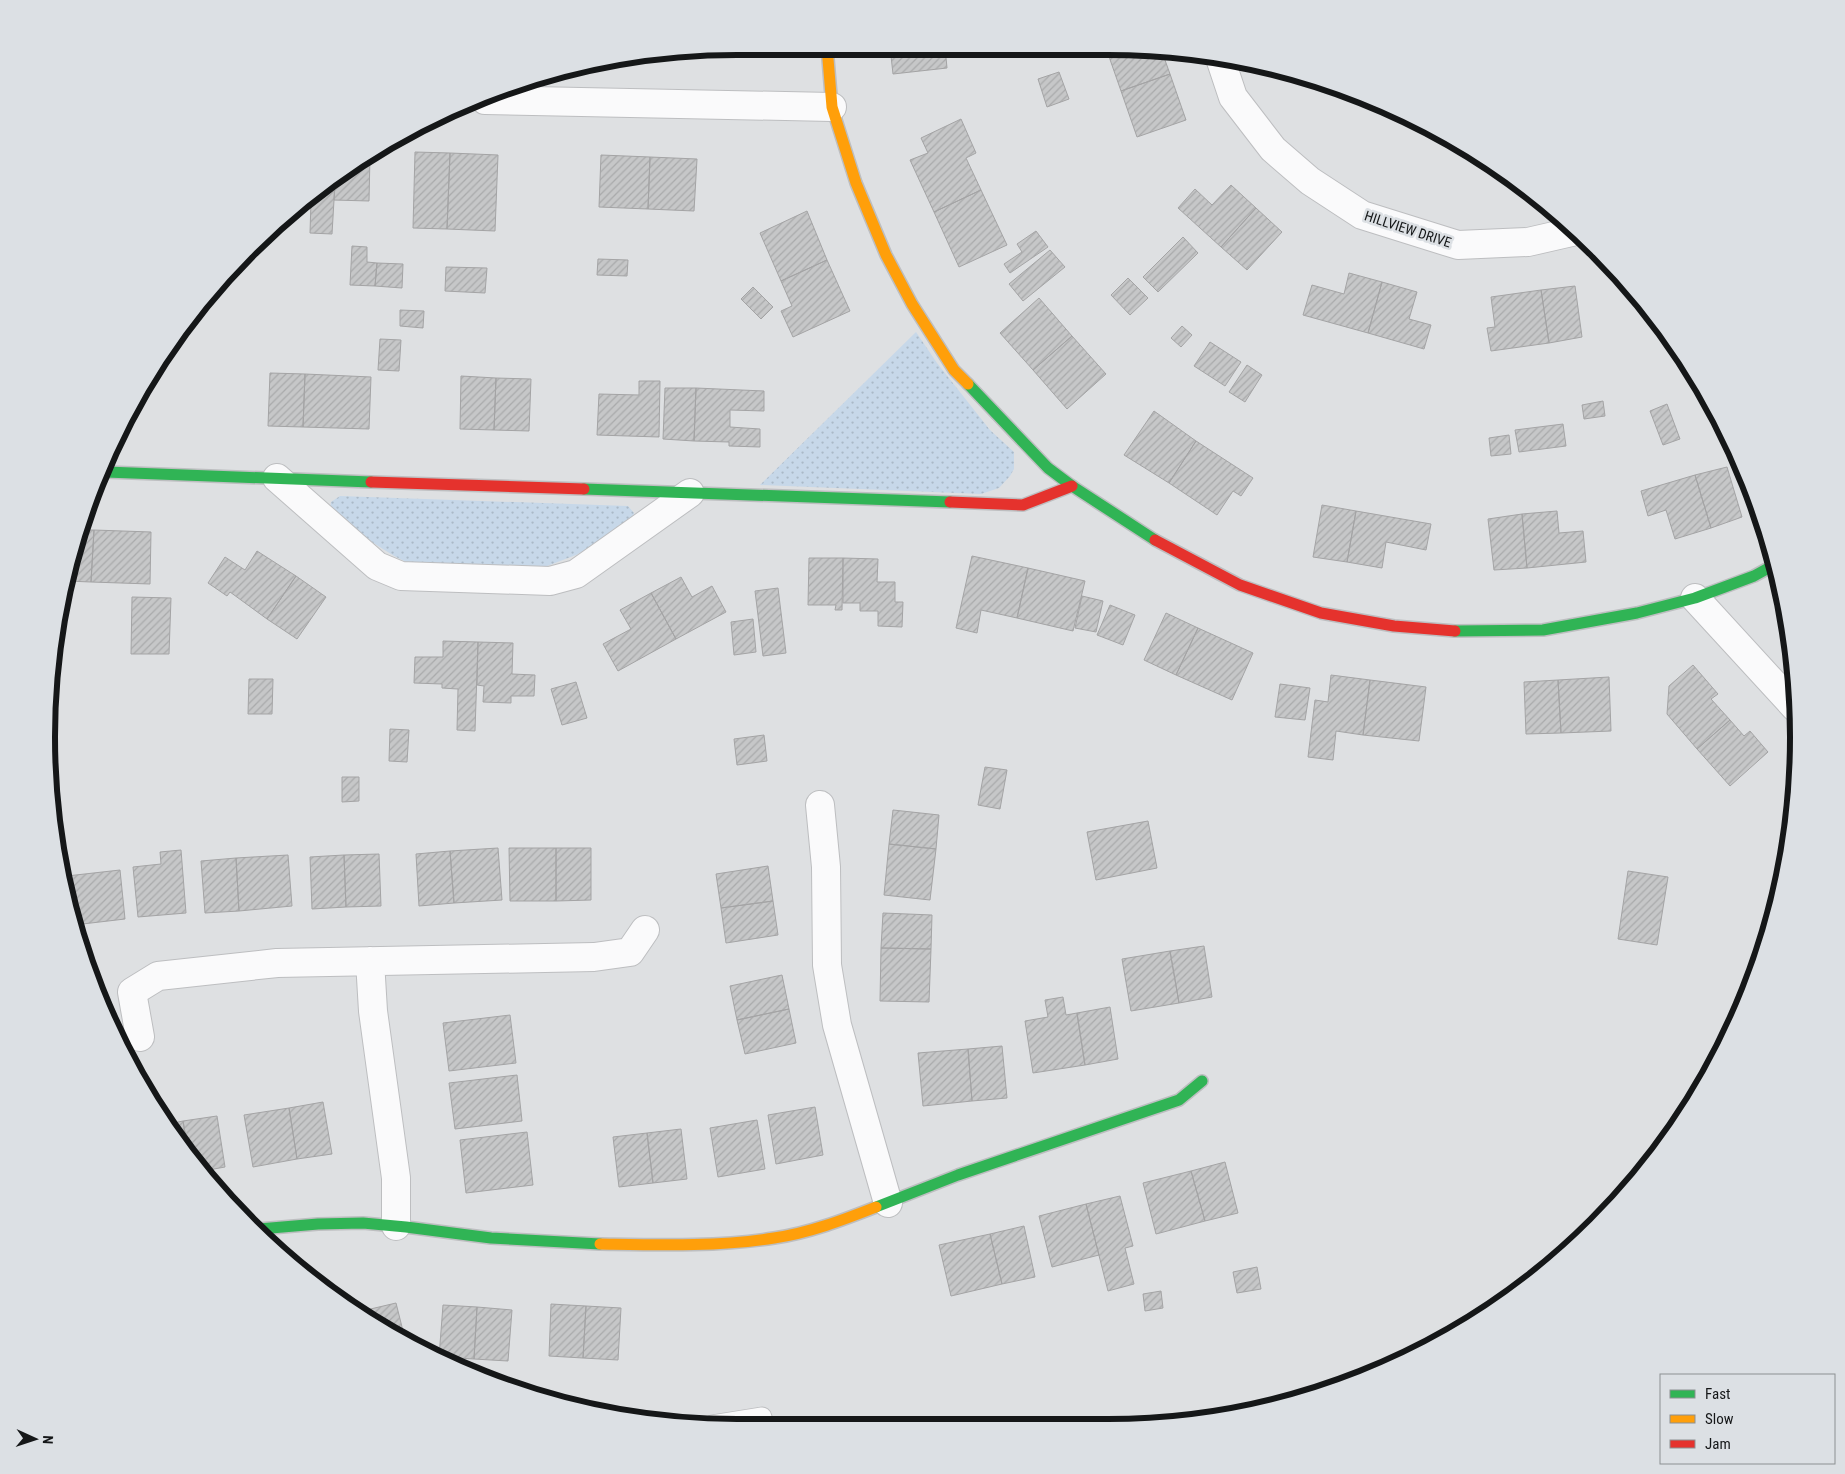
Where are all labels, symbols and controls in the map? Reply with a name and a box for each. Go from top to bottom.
street label: HILLVIEW DRIVE [1363,207,1453,251]
legend [1660,1374,1835,1464]
text: Fast [1705,1385,1730,1403]
text: Slow [1705,1410,1734,1428]
north arrow [10,1414,60,1464]
text: N [40,1435,56,1444]
text: Jam [1705,1435,1731,1453]

